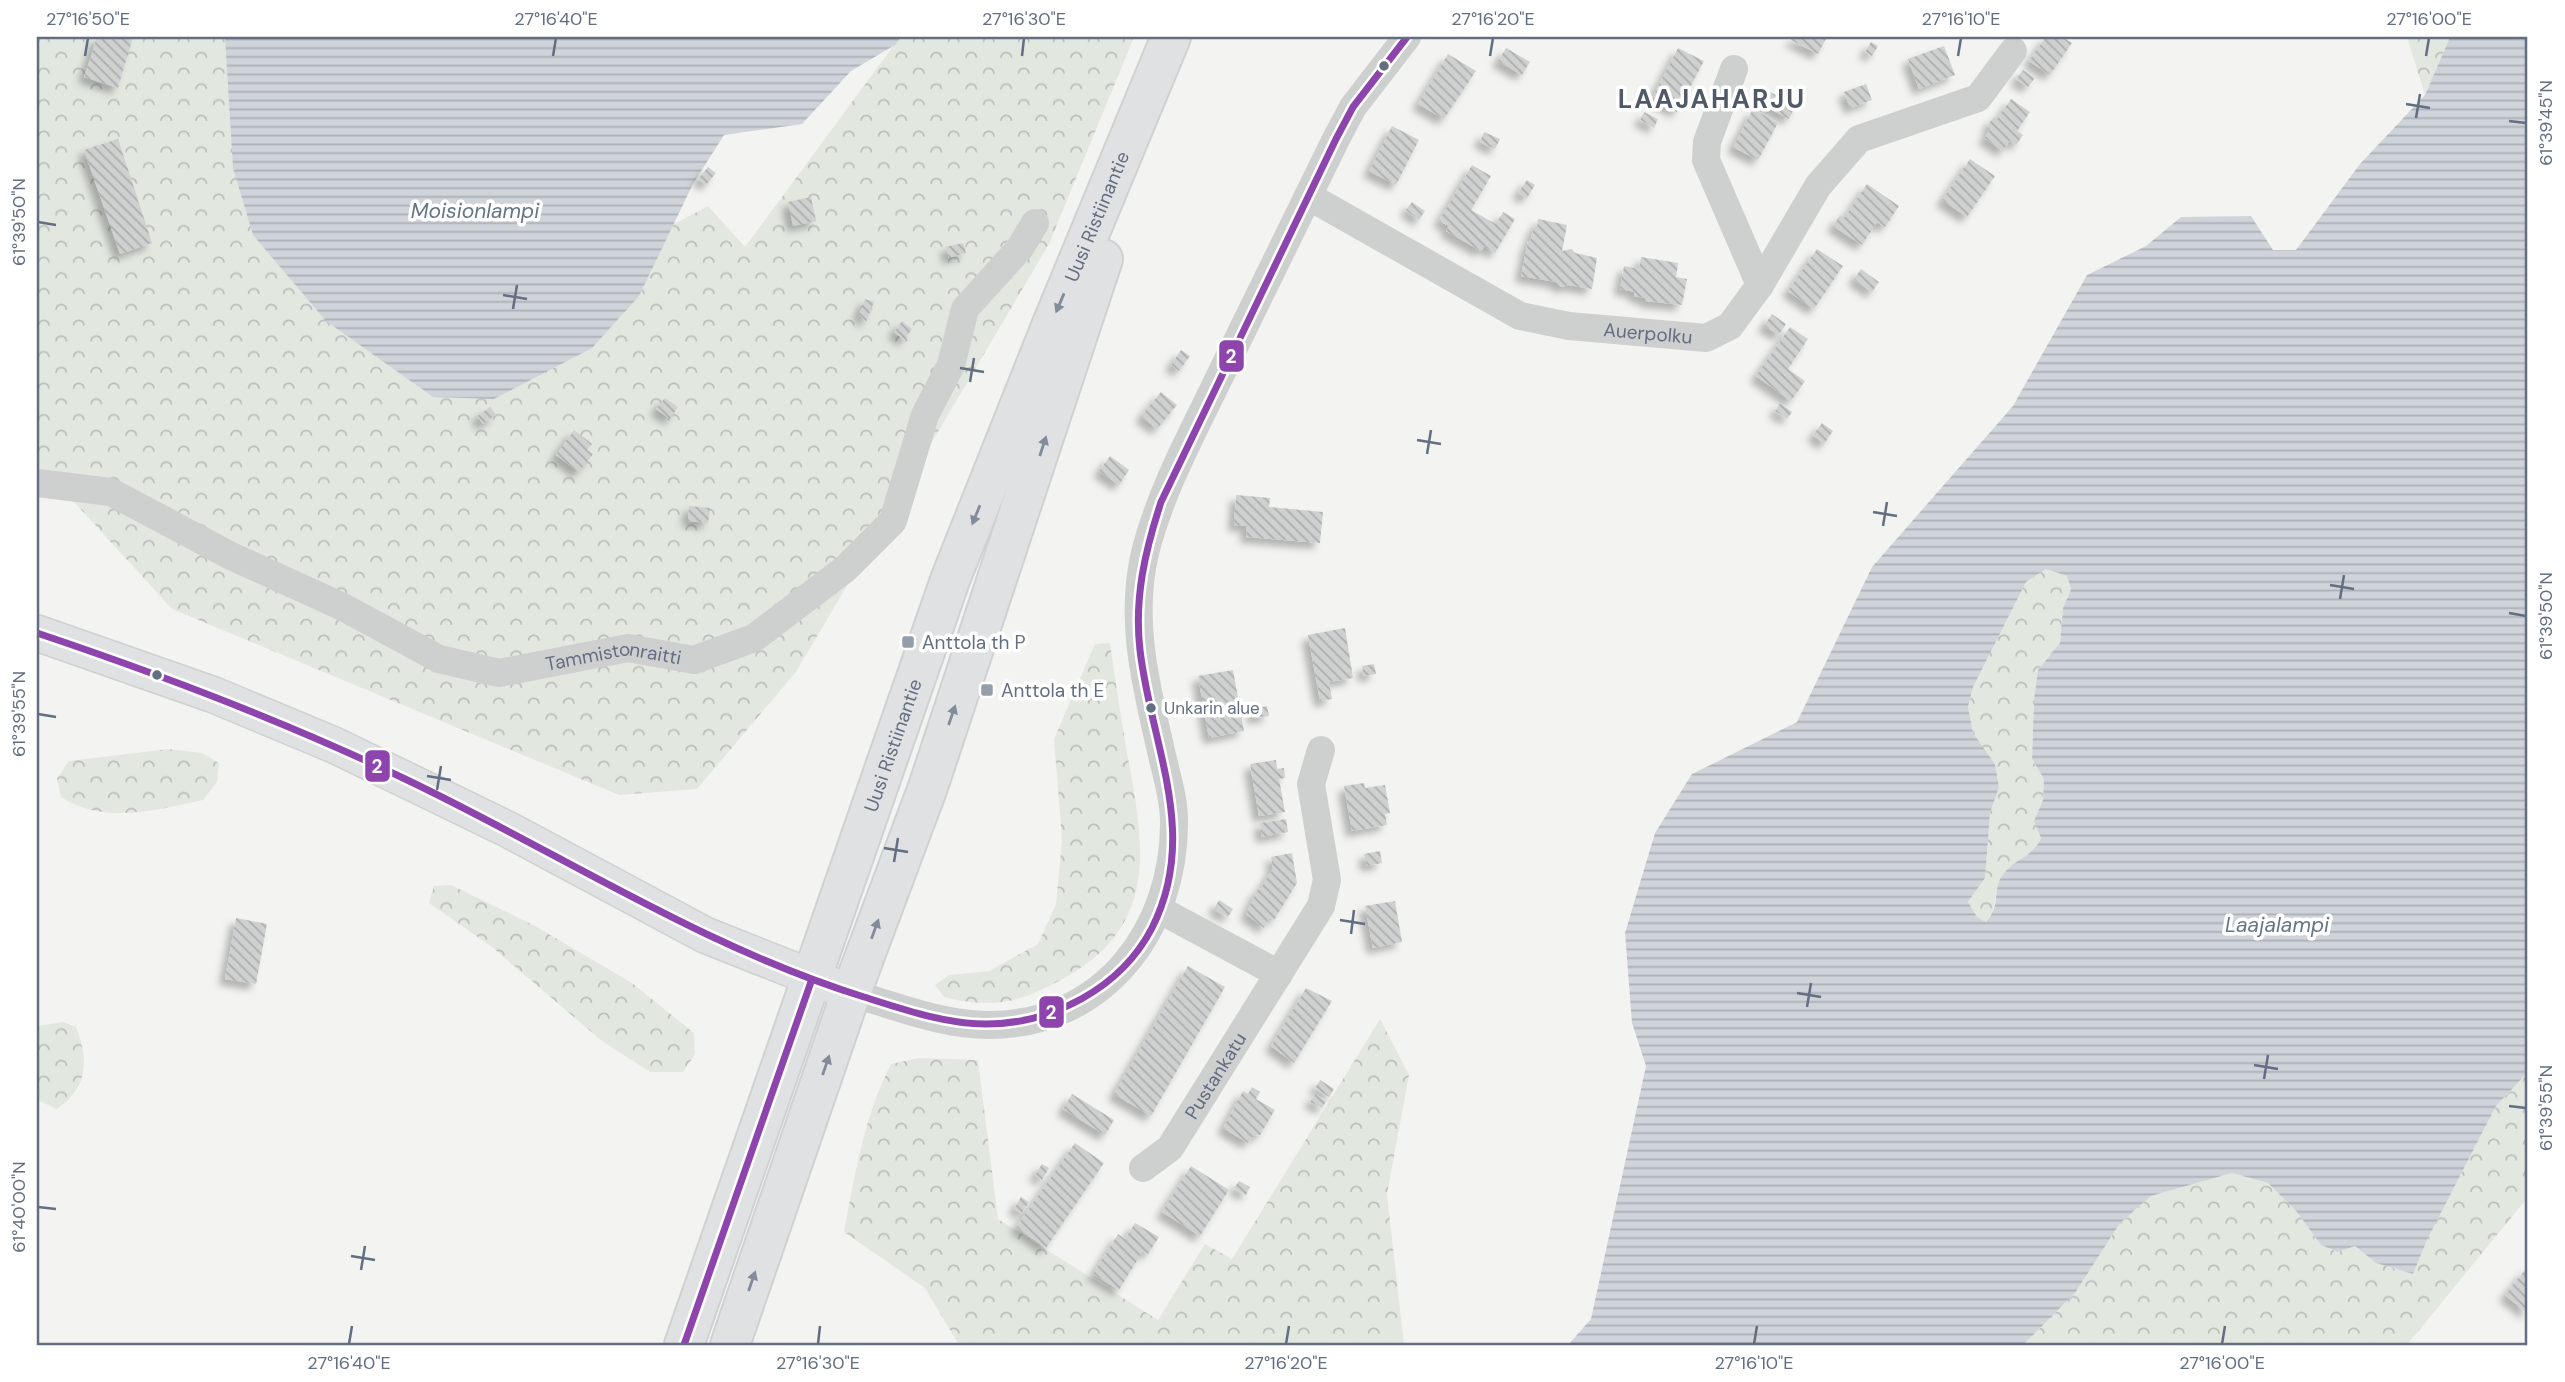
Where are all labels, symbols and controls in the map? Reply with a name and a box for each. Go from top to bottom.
text: 27°16'50"E [46,7,130,31]
text: 27°16'40"E [514,7,598,31]
text: 27°16'30"E [982,7,1066,31]
text: 27°16'20"E [1451,7,1535,31]
text: 27°16'10"E [1922,7,2000,31]
text: 27°16'00"E [2386,7,2472,31]
unlabelled marker [1377,59,1391,73]
text: 61°39'45"N [2534,80,2558,166]
district label: LAAJAHARJU [1618,82,1806,116]
street label: Uusi Ristiinantie [1058,147,1135,285]
text: 61°39'50"N [7,178,31,266]
water label: Moisionlampi [411,197,540,225]
one-way arrow [1055,293,1066,314]
street label: Auerpolku [1603,317,1694,349]
line badge: 2 [1218,339,1245,373]
text: 2 [1226,344,1237,369]
one-way arrow [1038,435,1049,456]
one-way arrow [971,504,982,525]
text: 61°39'50"N [2534,572,2558,660]
place label: Anttola th P [922,630,1026,655]
marker: Anttola th P [900,634,916,650]
street label: Tammistonraitti [543,635,684,676]
unlabelled marker [150,668,164,682]
text: 61°39'55"N [7,671,31,757]
street label: Uusi Ristiinantie [858,675,927,815]
place label: Anttola th E [1001,678,1104,703]
marker: Anttola th E [979,682,995,698]
place label: Unkarin alue [1164,697,1260,719]
marker: Unkarin alue [1144,701,1158,715]
one-way arrow [947,704,958,725]
line badge: 2 [364,749,391,783]
text: 2 [372,754,383,779]
water label: Laajalampi [2225,911,2330,939]
one-way arrow [870,918,881,939]
line badge: 2 [1038,995,1065,1029]
text: 2 [1046,1000,1057,1025]
street label: Pustankatu [1179,1027,1252,1124]
one-way arrow [821,1055,832,1076]
text: 61°39'55"N [2534,1065,2558,1151]
text: 61°40'00"N [7,1161,31,1253]
one-way arrow [747,1270,758,1291]
text: 27°16'40"E [307,1351,391,1375]
text: 27°16'30"E [776,1351,860,1375]
text: 27°16'20"E [1244,1351,1328,1375]
text: 27°16'10"E [1715,1351,1793,1375]
text: 27°16'00"E [2179,1351,2265,1375]

